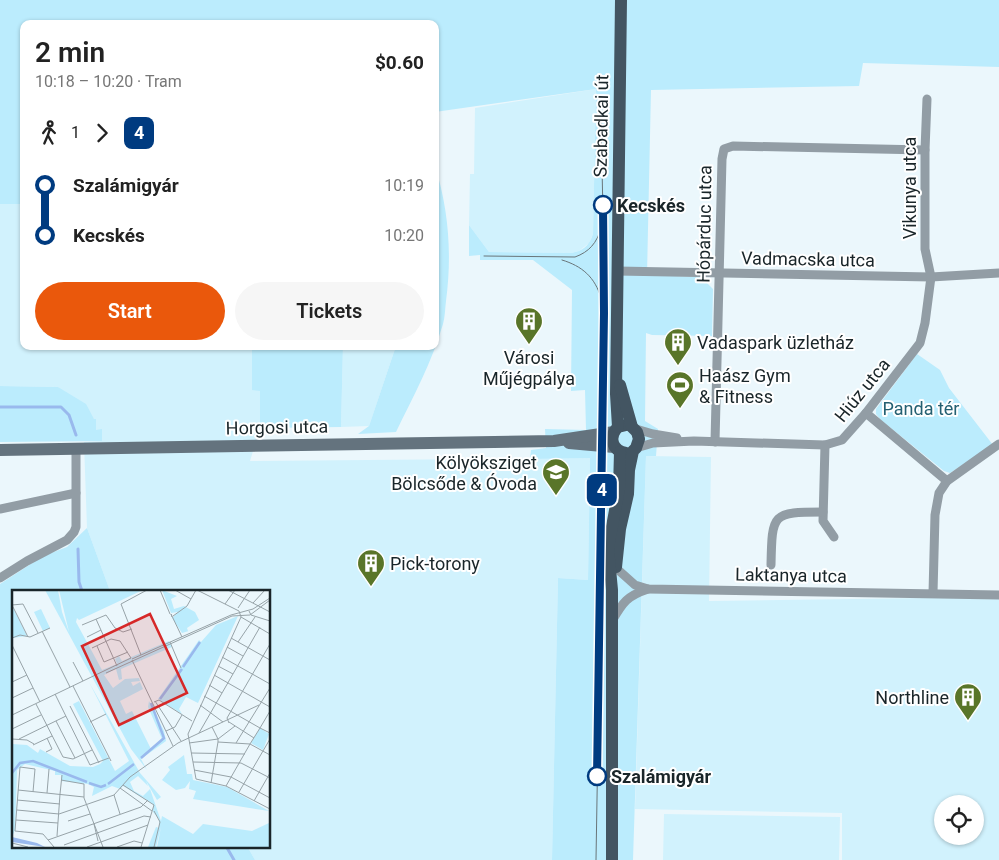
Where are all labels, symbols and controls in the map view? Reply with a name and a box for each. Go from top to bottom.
text: 2 min [35,36,105,69]
text: $0.60 [375,51,424,74]
text: 10:18 – 10:20 · Tram [35,72,182,91]
street label: Szabadkai út [590,74,612,178]
icon: walk [35,119,63,147]
icon: forward [88,119,116,147]
text: 4 [134,122,144,143]
text: 1 [71,123,80,142]
street label: Vikunya utca [899,137,920,239]
street label: Hópárduc utca [692,165,716,283]
text: Szalámigyár [73,174,179,197]
text: 10:19 [384,176,424,195]
marker: Kecskés [593,195,613,215]
place label: Kecskés [617,195,685,216]
text: Kecskés [73,224,145,247]
text: 10:20 [384,226,424,245]
street label: Vadmacska utca [741,247,875,271]
button: Start [35,282,225,340]
button: Tickets [235,282,424,340]
building icon: Városi Műjégpálya [514,306,544,345]
building icon: Vadaspark üzletház [663,327,693,366]
place label: Vadaspark üzletház [697,332,854,353]
place label: Városi Műjégpálya [483,347,575,389]
street label: Hiúz utca [830,354,894,426]
place label: Haász Gym & Fitness [699,365,791,407]
sports icon: Haász Gym & Fitness [665,370,695,409]
park label: Panda tér [883,398,959,419]
street label: Horgosi utca [226,416,328,438]
place label: Kölyöksziget Bölcsőde & Óvoda [391,452,537,494]
school or university icon: Kölyöksziget Bölcsőde & Óvoda [541,457,571,496]
line badge: 4 [586,474,618,506]
text: 4 [597,479,607,500]
building icon: Pick-torony [356,548,386,587]
place label: Pick-torony [390,553,480,574]
street label: Laktanya utca [735,564,847,586]
inset map [12,590,270,848]
building icon: Northline [953,682,983,721]
place label: Northline [875,687,949,708]
marker: Szalámigyár [587,766,607,786]
place label: Szalámigyár [611,766,711,787]
map controls [934,795,984,845]
button: locate [934,795,984,845]

